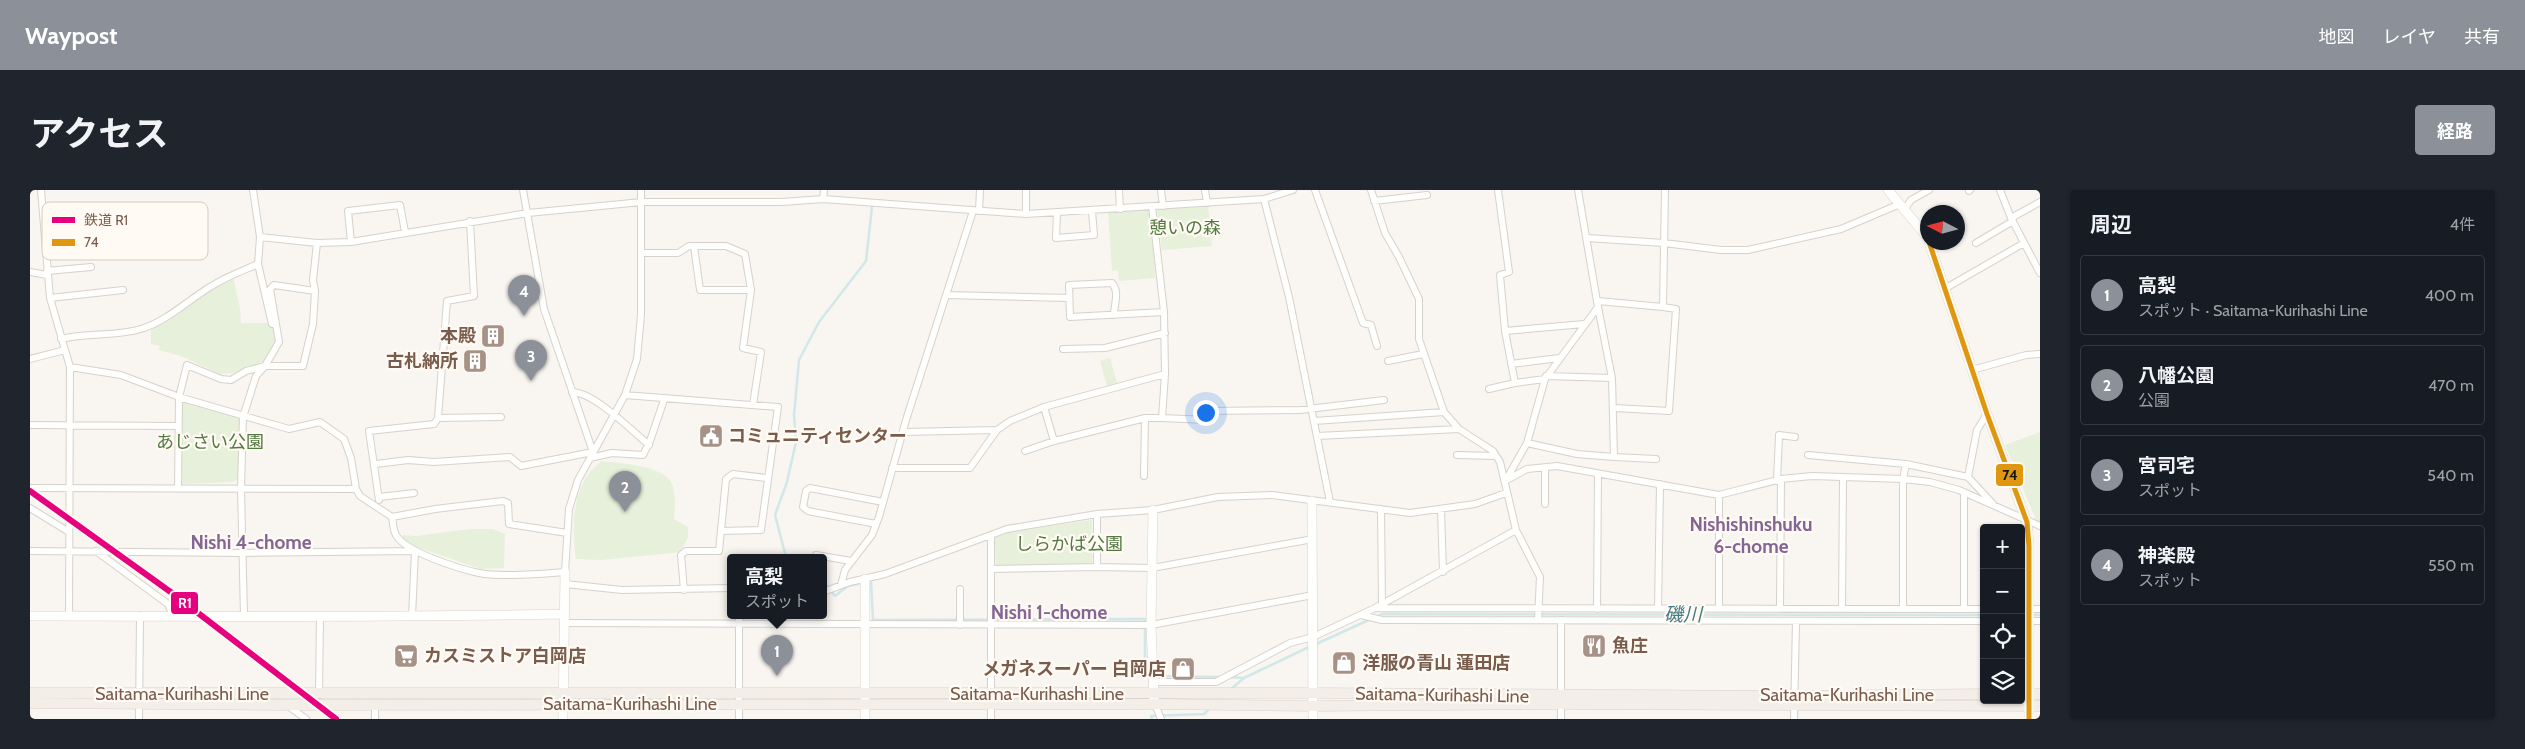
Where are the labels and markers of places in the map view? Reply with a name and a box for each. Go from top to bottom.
pin: 4 [508,275,540,316]
building icon: 本殿 [480,323,506,349]
place label: 本殿 [440,325,476,347]
pin: 3 [515,340,547,381]
building icon: 古札納所 [462,348,488,374]
place label: 古札納所 [386,350,458,372]
public building icon: コミュニティセンター [698,423,724,449]
place label: コミュニティセンター [728,425,907,447]
pin: 2 [609,471,641,512]
restaurant icon: 魚庄 [1581,633,1607,659]
pin: 1 [761,635,793,676]
place label: 魚庄 [1612,635,1648,657]
supermarket icon: カスミストア白岡店 [393,643,419,669]
place label: カスミストア白岡店 [424,645,586,667]
shop icon: 洋服の青山 蓮田店 [1331,650,1357,676]
place label: 洋服の青山 蓮田店 [1362,652,1510,674]
shop icon: メガネスーパー 白岡店 [1170,656,1196,682]
place label: メガネスーパー 白岡店 [982,658,1166,680]

